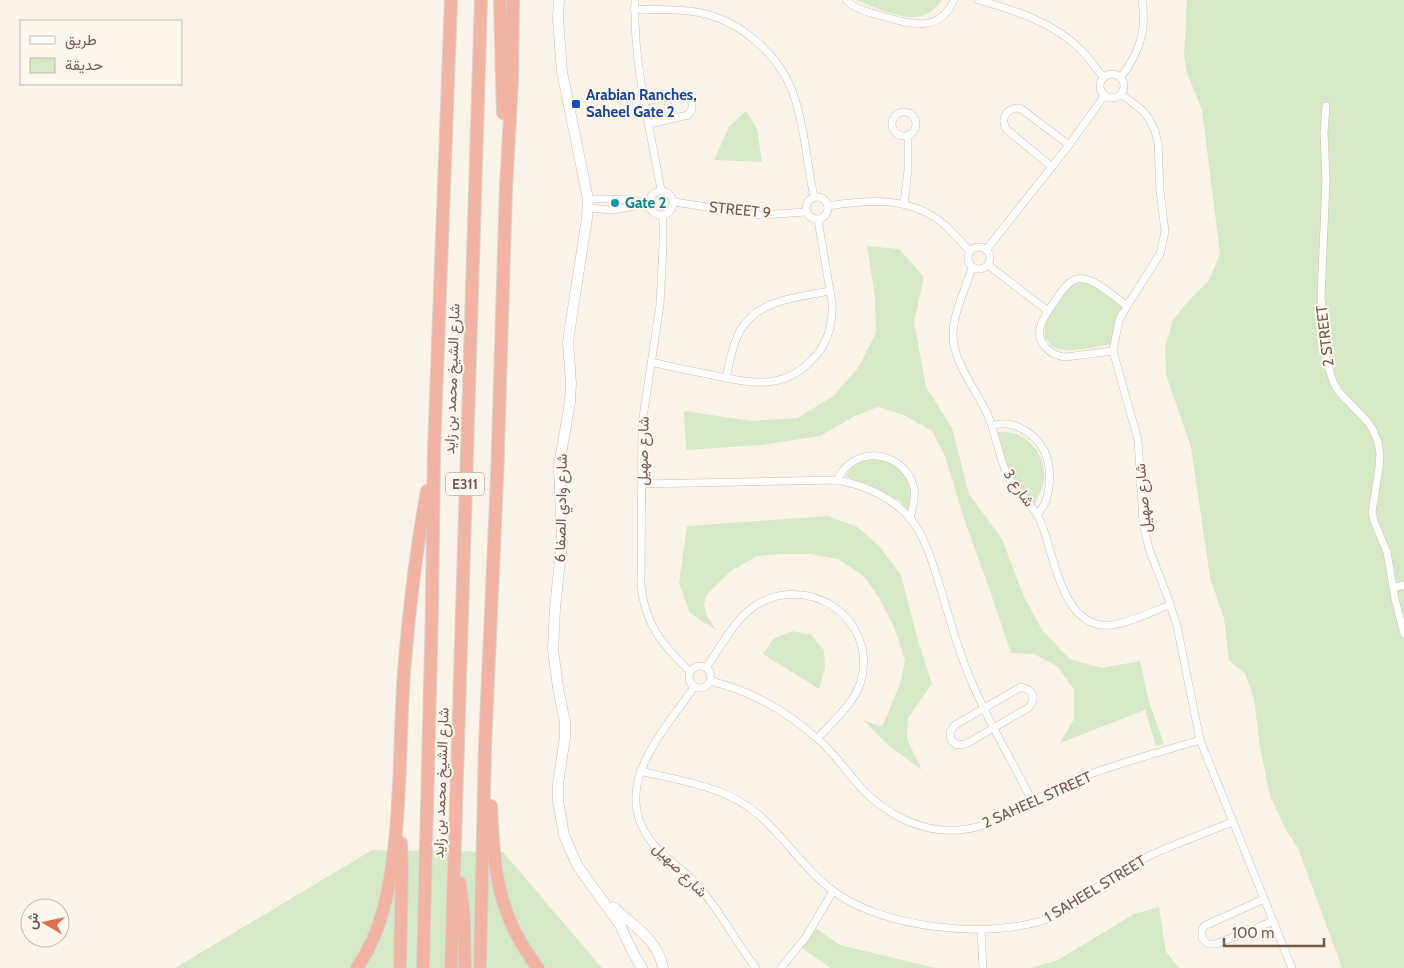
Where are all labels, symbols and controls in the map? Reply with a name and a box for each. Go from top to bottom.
legend [20,20,182,85]
text: طريق [65,31,97,50]
text: حديقة [65,56,103,74]
place label: Arabian Ranches, Saheel Gate 2 [586,86,697,121]
marker: Arabian Ranches, Saheel Gate 2 [570,98,582,110]
place label: Gate 2 [625,194,667,212]
marker: Gate 2 [609,197,621,209]
street label: STREET 9 [708,198,772,222]
street label: شارع الشيخ محمد بن زايد [440,303,466,455]
street label: 2 STREET [1312,304,1338,368]
street label: شارع صهيل [633,416,655,486]
street label: شارع وادي الصفا 6 [551,453,575,563]
street label: شارع صهيل [1131,462,1157,533]
street label: 3 شارع [998,466,1038,512]
road number: E311 [446,472,484,496]
street label: شارع الشيخ محمد بن زايد [429,707,455,859]
street label: 2 SAHEEL STREET [980,768,1094,832]
street label: شارع صهيل [648,839,711,902]
street label: 1 SAHEEL STREET [1041,852,1149,926]
north arrow [20,898,70,948]
text: ش [22,911,42,931]
scale bar [1224,916,1324,948]
text: 100 m [1232,924,1274,942]

